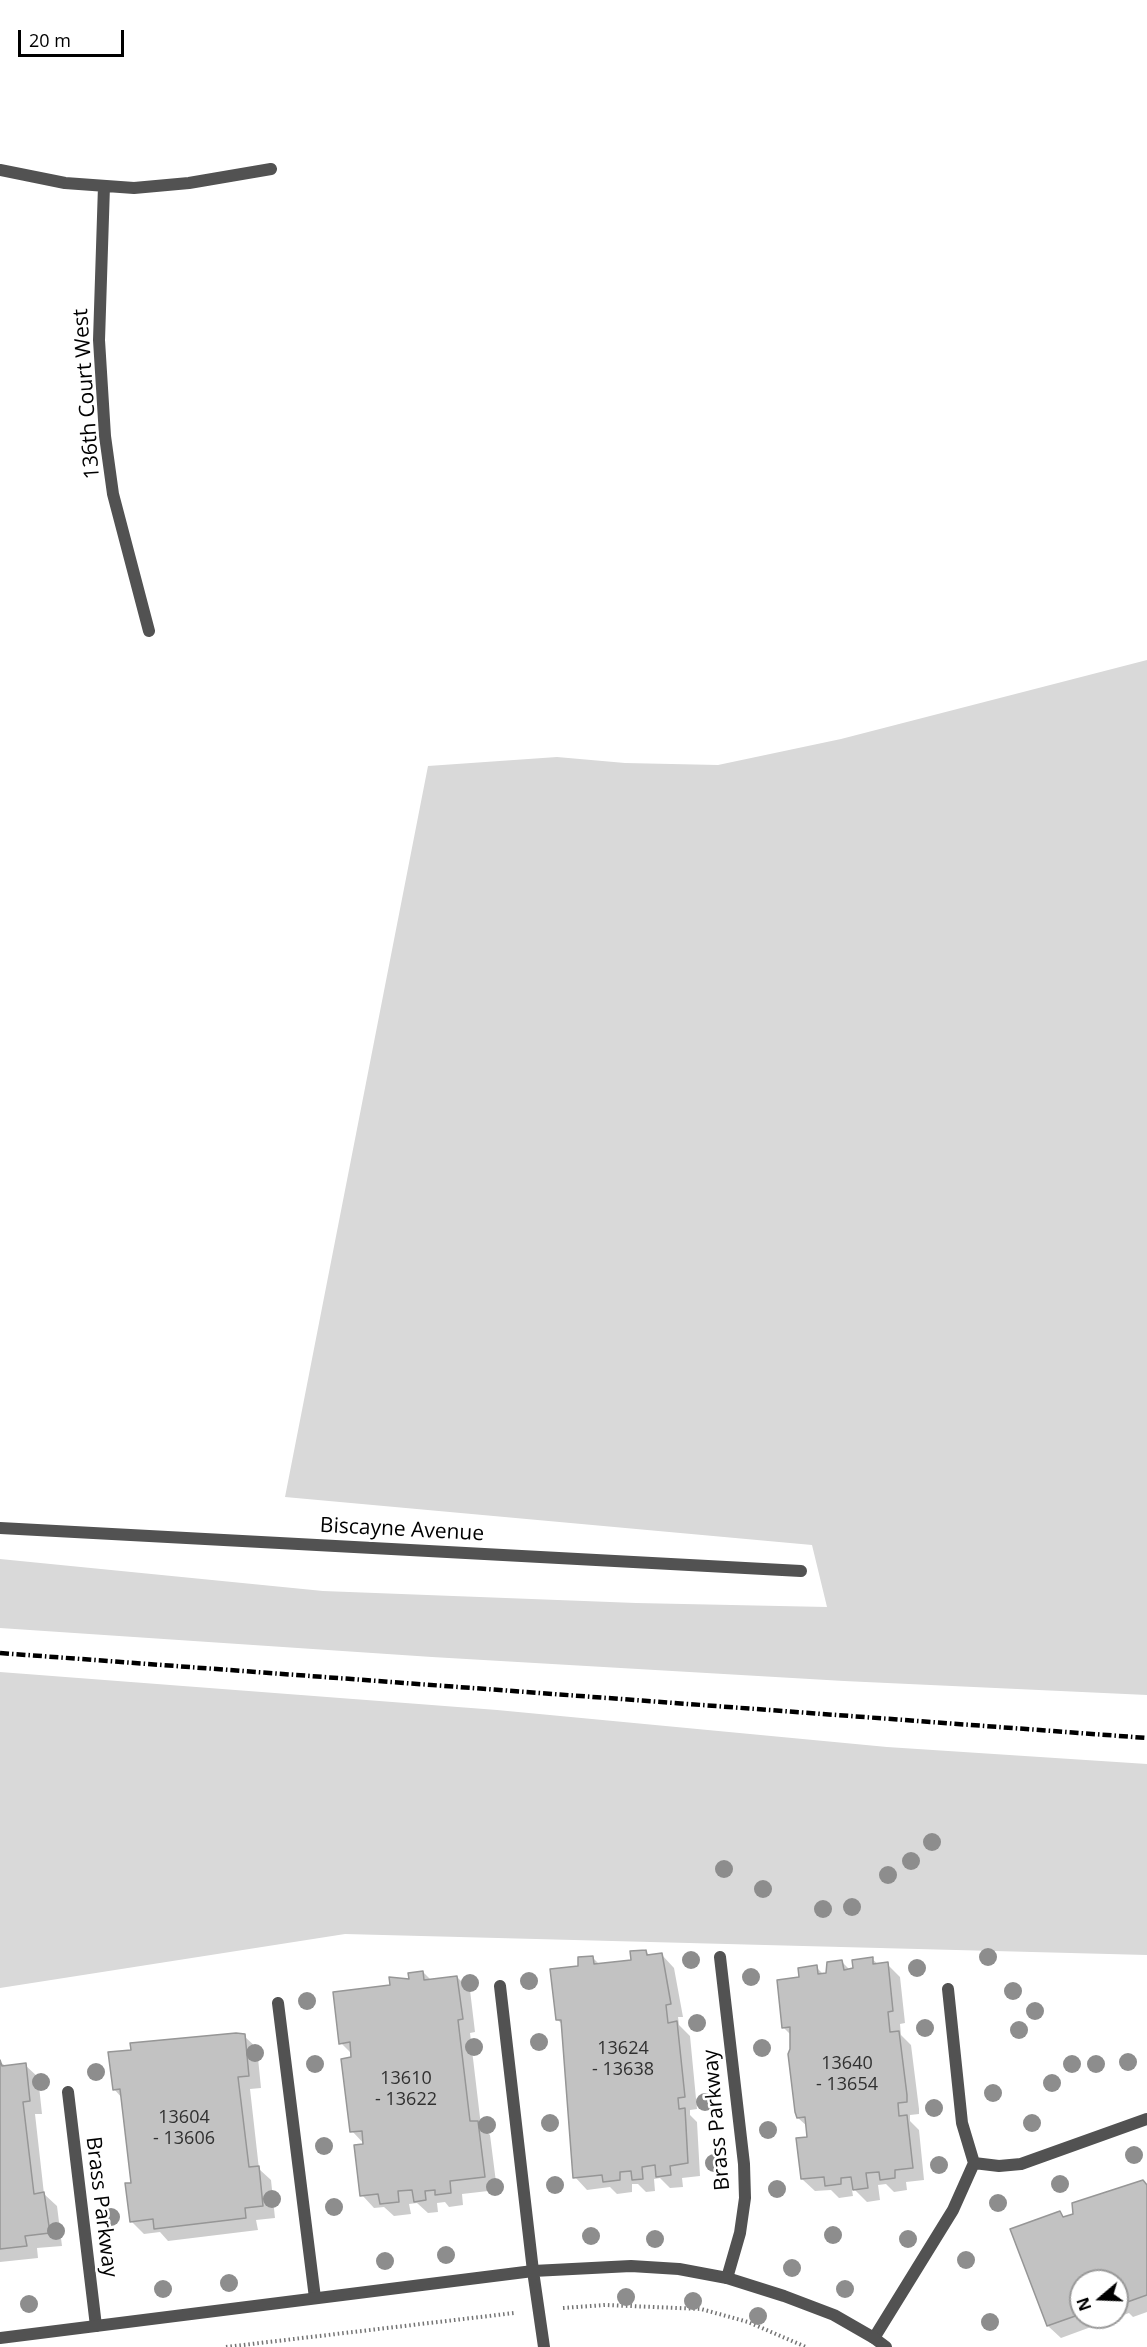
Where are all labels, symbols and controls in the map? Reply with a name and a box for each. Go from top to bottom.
scale bar [21,18,128,56]
text: 20 m [29,28,71,52]
street label: 136th Court West [68,308,106,480]
street label: Biscayne Avenue [319,1513,485,1547]
house number: 13624 - 13638 [592,2038,654,2080]
street label: Brass Parkway [698,2048,736,2192]
house number: 13640 - 13654 [816,2053,878,2096]
house number: 13610 - 13622 [375,2068,437,2110]
house number: 13604 - 13606 [153,2107,215,2150]
street label: Brass Parkway [80,2135,122,2279]
north arrow [1069,2269,1129,2329]
text: N [1071,2294,1096,2314]

